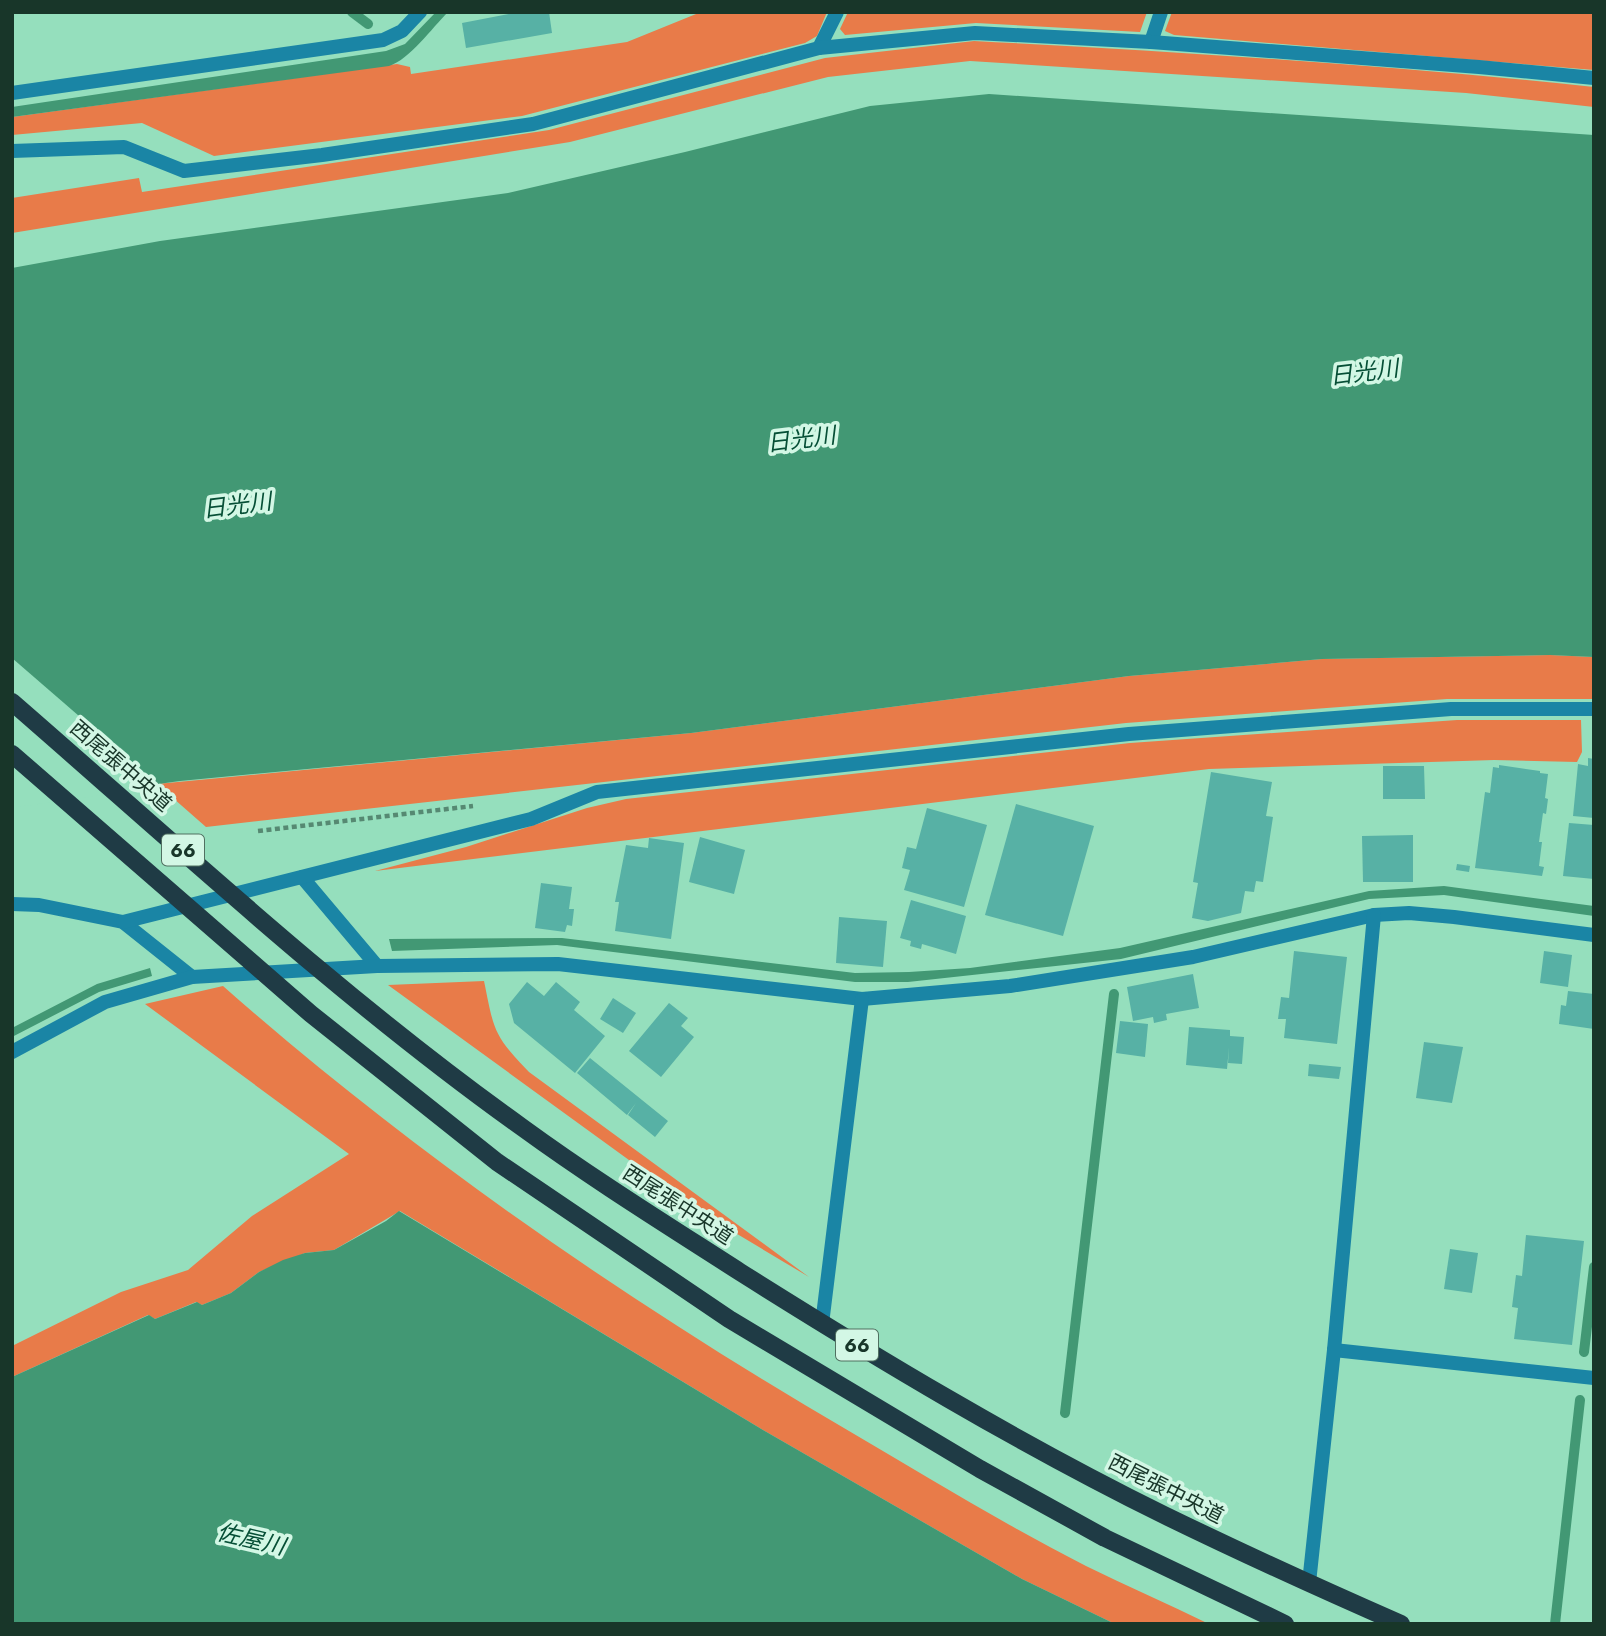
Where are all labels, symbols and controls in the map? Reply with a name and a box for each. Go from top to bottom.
water label: 日光川 [1328,351,1403,393]
water label: 日光川 [765,418,840,460]
water label: 日光川 [201,484,276,526]
street label: 西尾張中央道 [64,713,178,819]
road number: 66 [162,834,204,866]
street label: 西尾張中央道 [617,1158,739,1252]
road number: 66 [836,1330,878,1360]
street label: 西尾張中央道 [1103,1447,1229,1531]
water label: 佐屋川 [214,1515,291,1564]

